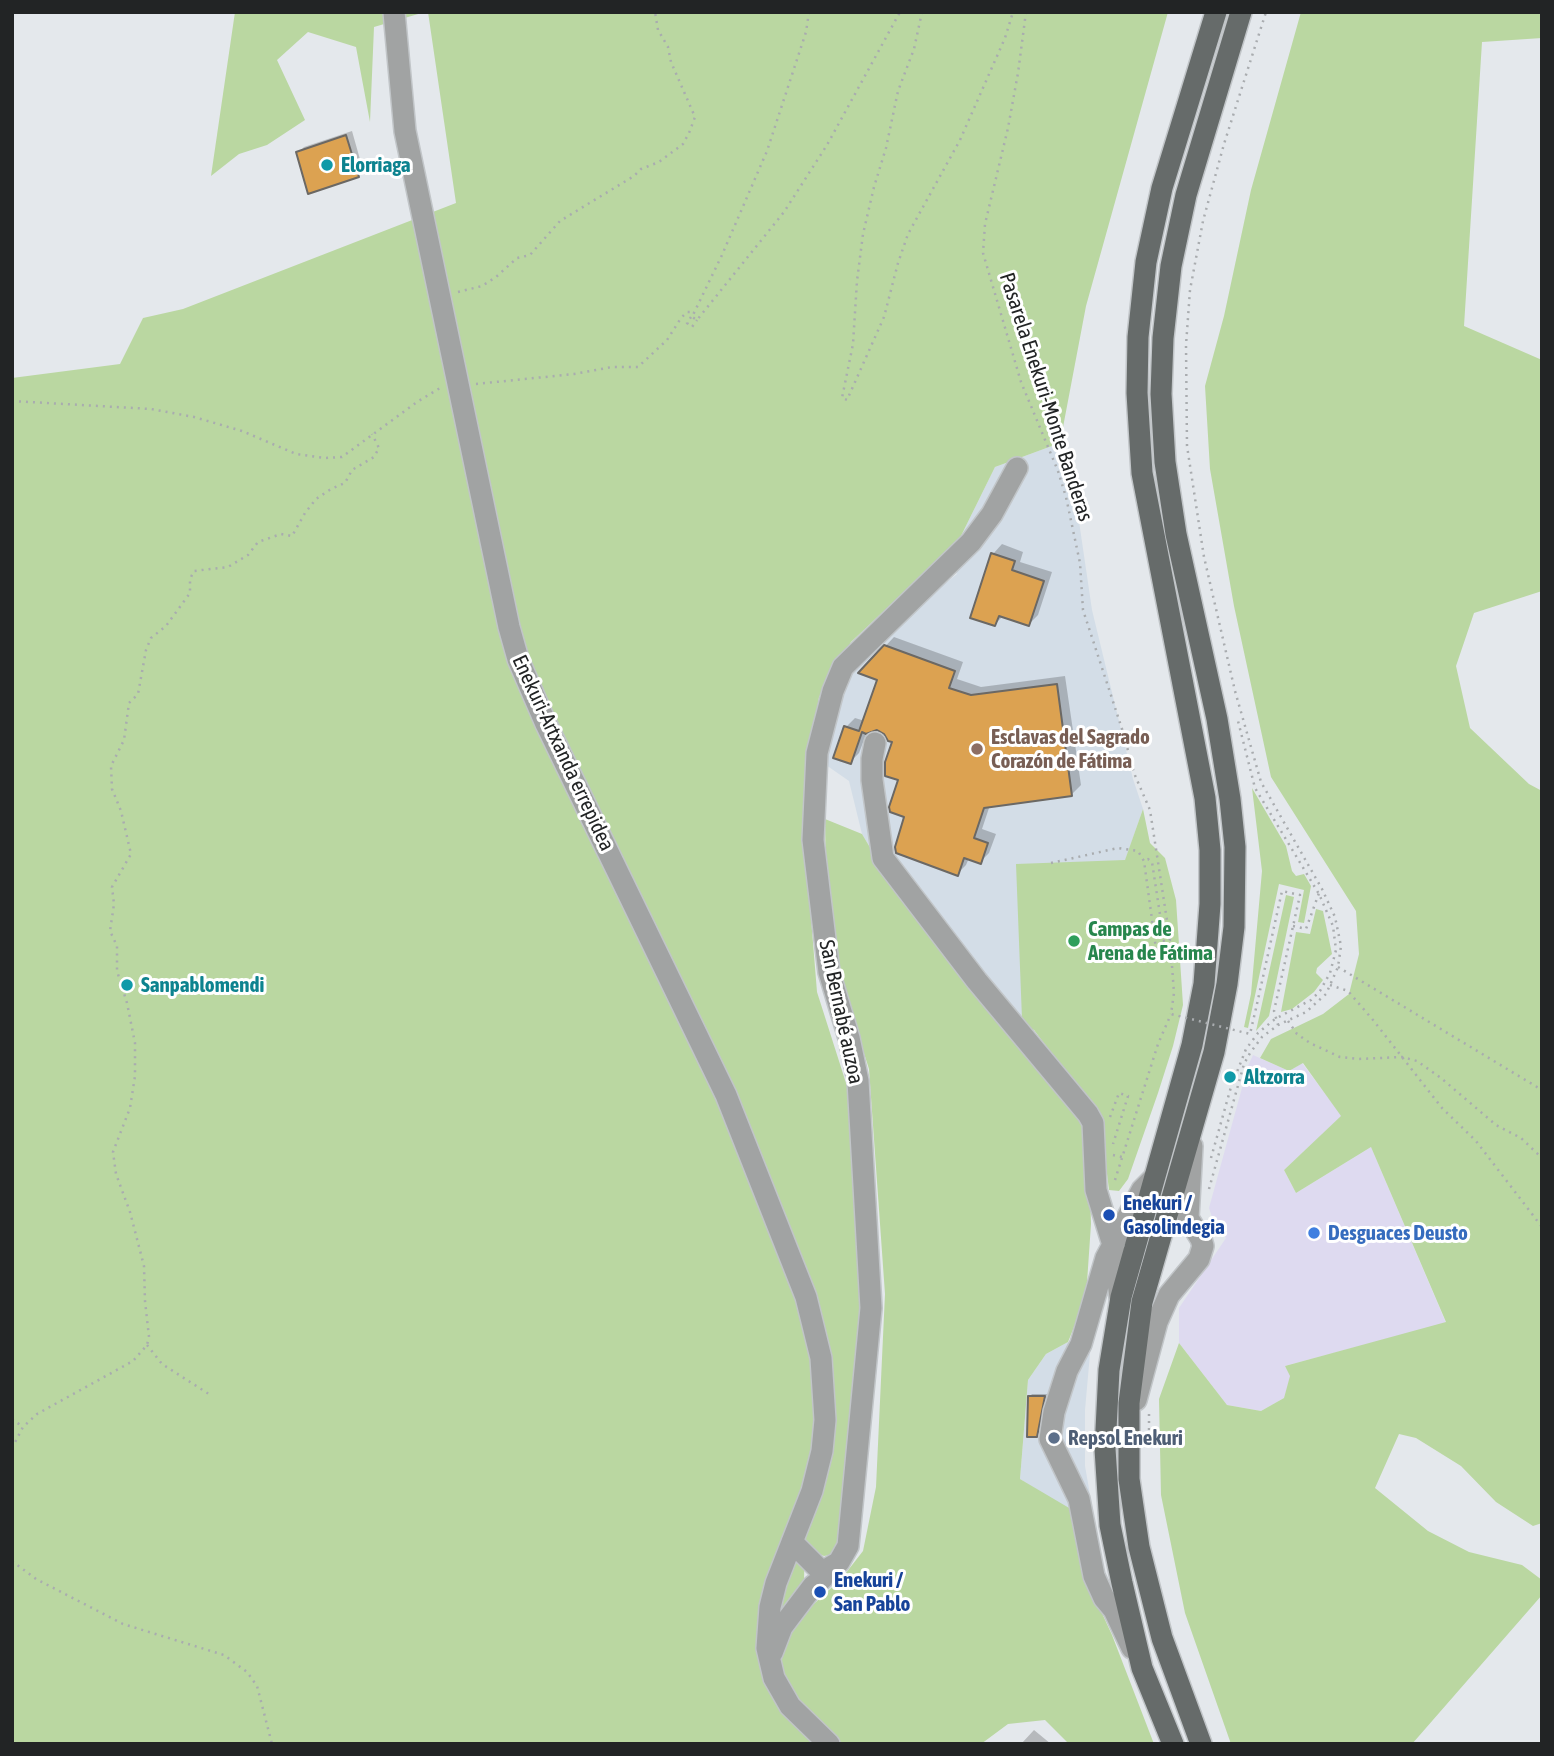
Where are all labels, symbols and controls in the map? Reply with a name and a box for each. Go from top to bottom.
place label: Elorriaga [341,152,411,178]
marker: Elorriaga [319,157,335,173]
street label: Pasarela Enekuri-Monte Banderas [994,270,1098,524]
street label: Enekuri-Artxanda errepidea [507,651,619,855]
place label: Esclavas del Sagrado Corazón de Fátima [991,724,1150,774]
marker: Esclavas del Sagrado Corazón de Fátima [969,741,985,757]
place label: Campas de Arena de Fátima [1088,916,1213,966]
marker: Campas de Arena de Fátima [1066,933,1082,949]
street label: San Bernabé auzoa [813,938,869,1086]
place label: Sanpablomendi [141,972,264,998]
marker: Sanpablomendi [119,977,135,993]
place label: Altzorra [1244,1064,1305,1090]
marker: Altzorra [1222,1069,1238,1085]
place label: Enekuri / Gasolindegia [1123,1190,1225,1240]
marker: Enekuri / Gasolindegia [1101,1207,1117,1223]
place label: Desguaces Deusto [1328,1220,1468,1246]
marker: Desguaces Deusto [1306,1225,1322,1241]
place label: Repsol Enekuri [1068,1425,1183,1451]
marker: Repsol Enekuri [1046,1430,1062,1446]
place label: Enekuri / San Pablo [834,1567,910,1617]
marker: Enekuri / San Pablo [812,1584,828,1600]

